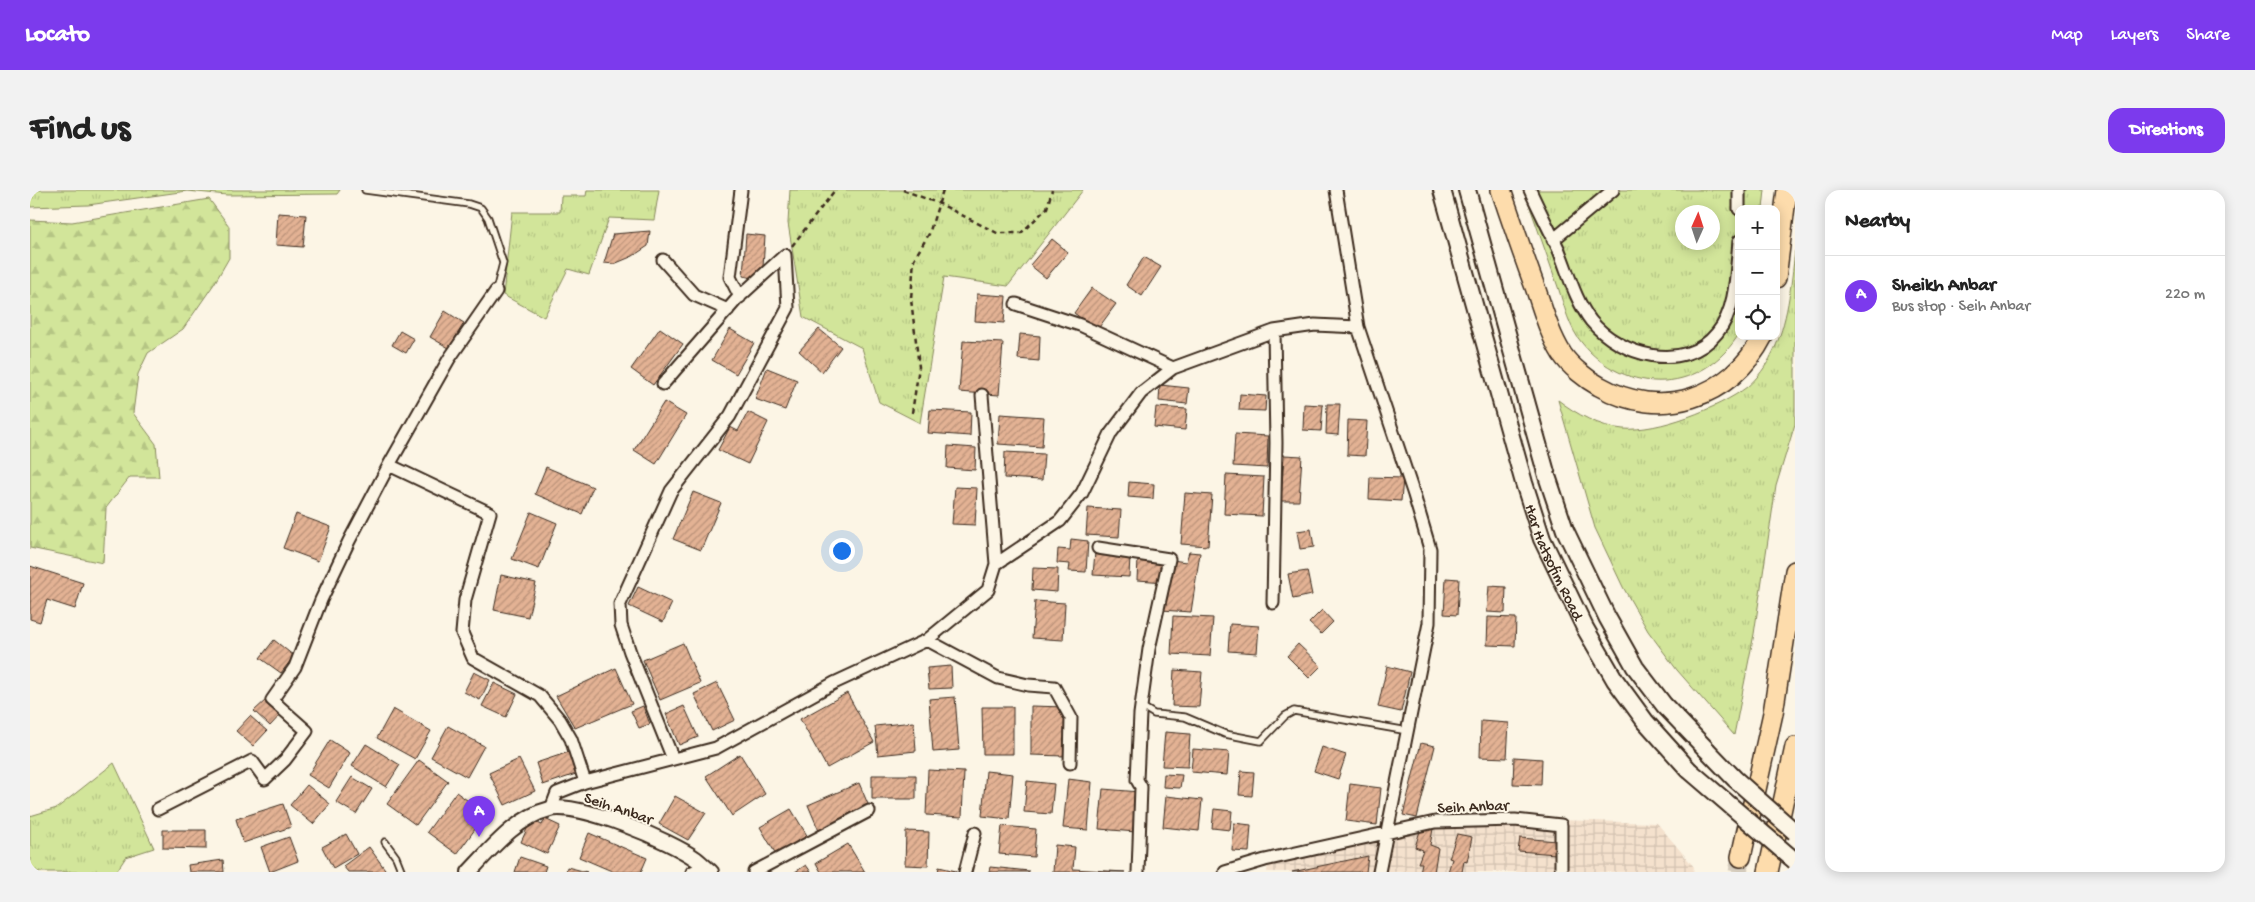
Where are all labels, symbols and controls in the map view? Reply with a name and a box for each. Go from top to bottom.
text: Locato [25,21,90,50]
text: Map [2051,25,2083,46]
text: Layers [2111,25,2158,46]
text: Share [2186,25,2230,46]
button: Directions [2108,108,2225,153]
text: Find us [30,110,130,151]
north arrow [1675,205,1720,250]
map controls [1735,205,1780,340]
button: + [1735,205,1780,250]
text: Nearby [1845,210,1910,235]
button: − [1735,250,1780,295]
text: Sheikh Anbar [1892,275,1996,298]
text: A [1856,286,1866,305]
text: 220 m [2165,286,2205,305]
button: locate [1735,295,1780,340]
text: Bus stop · Seih Anbar [1892,298,2030,317]
street label: Har Hatsofim Road [1518,502,1587,626]
your location [829,538,855,564]
street label: Seih Anbar [581,790,656,831]
pin: A [463,796,495,837]
street label: Seih Anbar [1437,798,1511,819]

